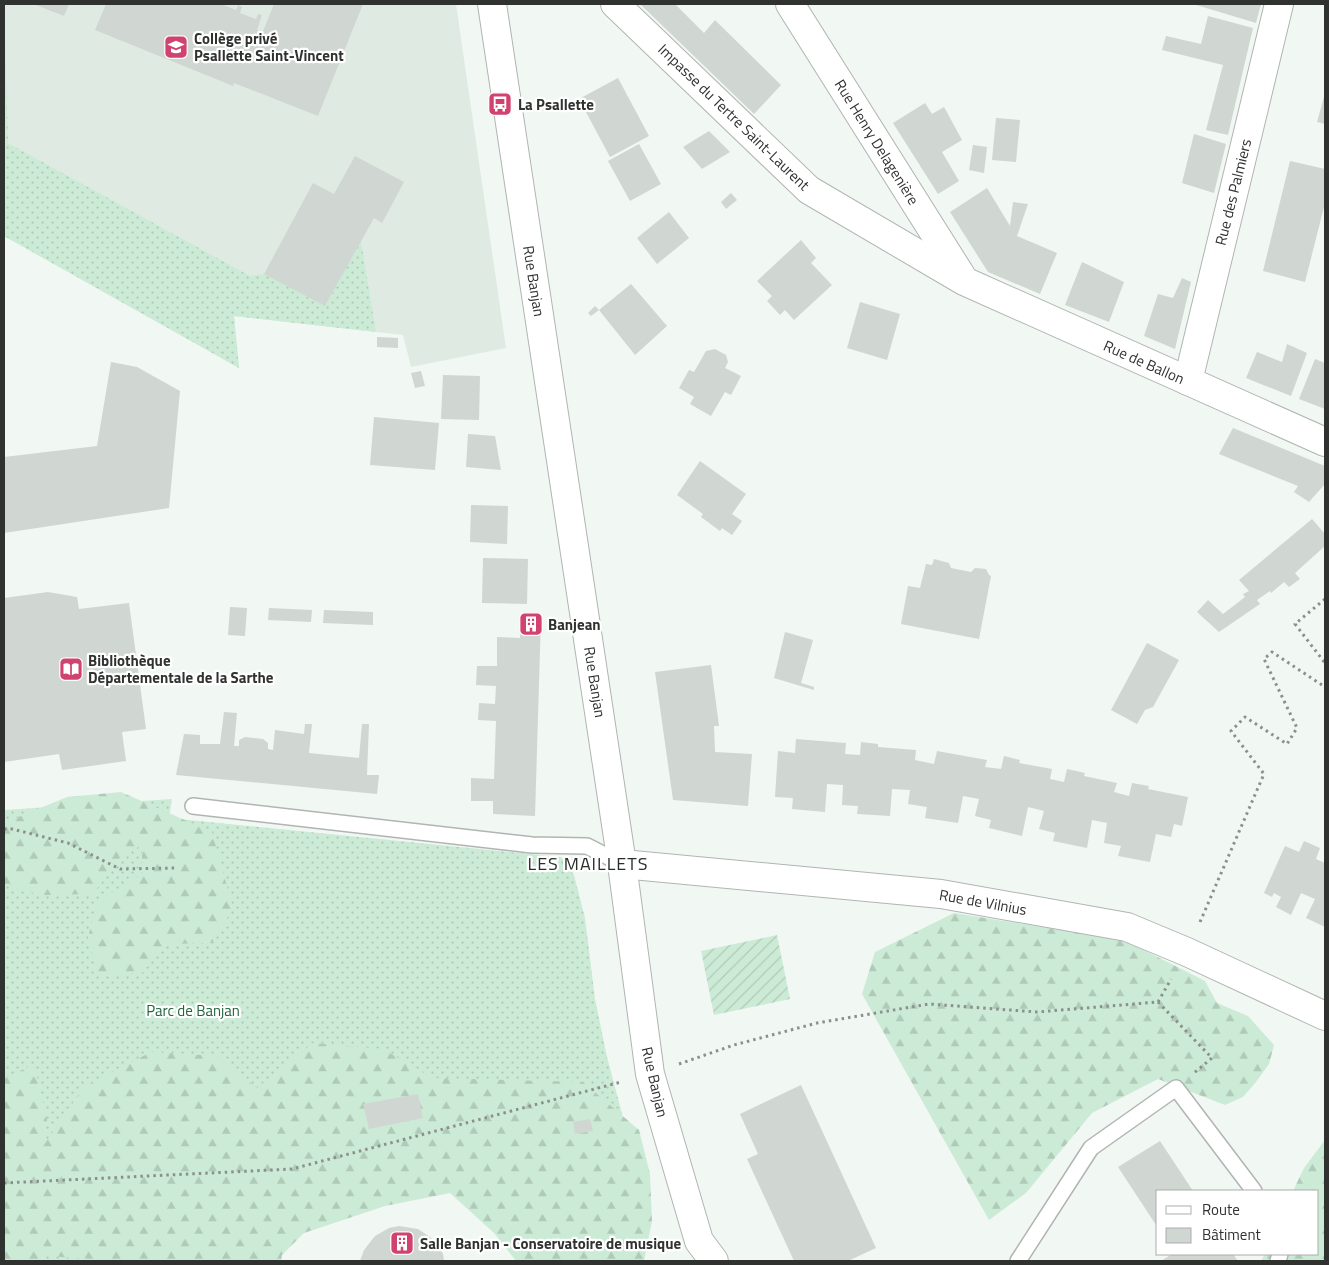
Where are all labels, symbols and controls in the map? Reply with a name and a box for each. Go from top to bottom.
place label: Collège privé Psallette Saint-Vincent [194,27,344,67]
school or university icon: Collège privé Psallette Saint-Vincent [163,34,189,60]
street label: Impasse du Tertre Saint-Laurent [653,38,816,196]
street label: Rue Henry Delagenière [829,75,925,209]
bus stop icon: La Psallette [487,91,513,117]
place label: La Psallette [518,93,594,116]
street label: Rue des Palmiers [1209,136,1257,248]
street label: Rue Banjan [517,244,551,318]
street label: Rue de Ballon [1100,334,1188,390]
building icon: Banjean [518,611,544,637]
place label: Banjean [548,613,601,636]
street label: Rue Banjan [578,645,612,719]
place label: Bibliothèque Départementale de la Sarthe [88,649,274,689]
library icon: Bibliothèque Départementale de la Sarthe [58,656,84,682]
district label: LES MAILLETS [528,850,648,877]
street label: Rue de Vilnius [937,883,1029,921]
park label: Parc de Banjan [146,999,240,1022]
street label: Rue Banjan [636,1044,674,1120]
legend [1156,1190,1319,1255]
text: Route [1202,1198,1240,1221]
text: Bâtiment [1202,1223,1261,1246]
building icon: Salle Banjan - Conservatoire de musique [389,1230,415,1256]
place label: Salle Banjan - Conservatoire de musique [420,1232,681,1255]

